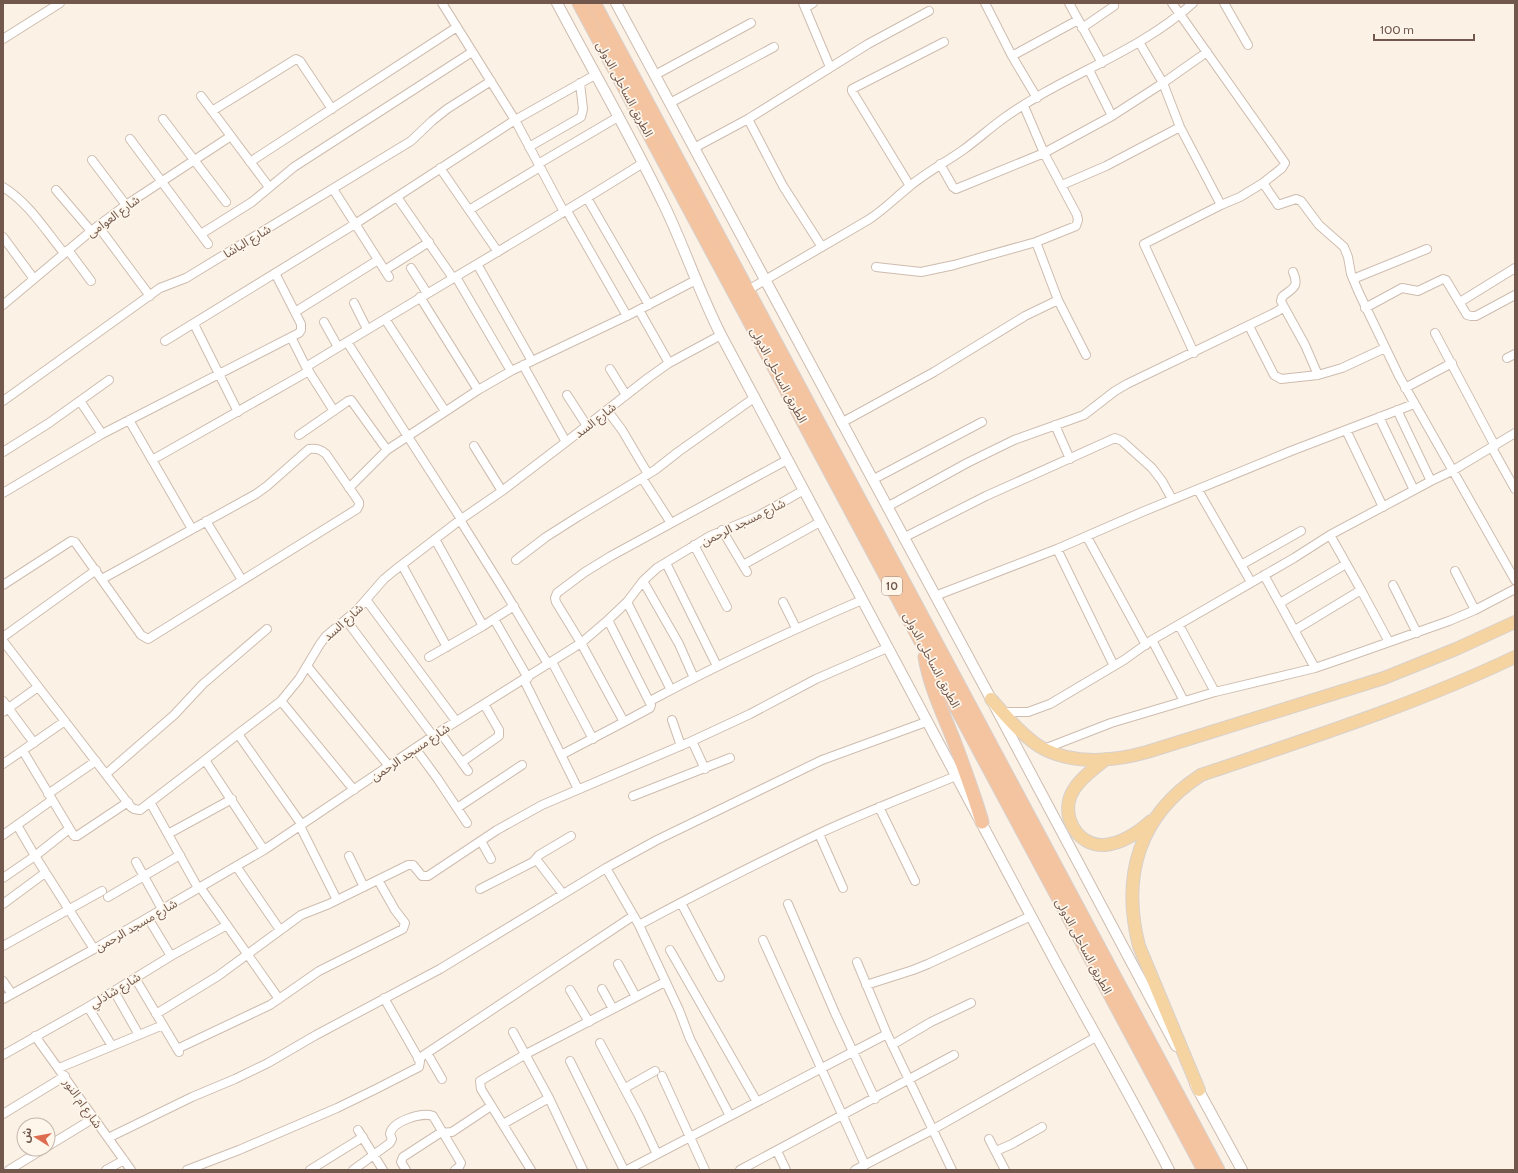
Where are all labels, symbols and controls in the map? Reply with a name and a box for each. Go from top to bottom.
scale bar [1374,16,1474,42]
text: 100 m [1380,22,1414,37]
street label: الطريق الساحلى الدولى [593,38,657,140]
street label: شارع العوامى [84,192,144,242]
street label: شارع الباشا [221,221,274,263]
street label: الطريق الساحلى الدولى [747,324,811,426]
street label: شارع السد [571,399,620,442]
street label: شارع مسجد الرحمن [698,495,789,551]
road number: 10 [882,577,902,595]
street label: شارع السد [320,600,367,645]
street label: الطريق الساحلى الدولى [900,609,964,711]
street label: شارع مسجد الرحمن [368,720,454,786]
street label: شارع مسجد الرحمن [92,895,181,956]
street label: الطريق الساحلى الدولى [1052,895,1116,997]
street label: شارع شاذلي [87,969,145,1013]
street label: شارع ام النور [58,1074,106,1132]
north arrow [16,1117,56,1157]
text: ش [18,1126,34,1144]

